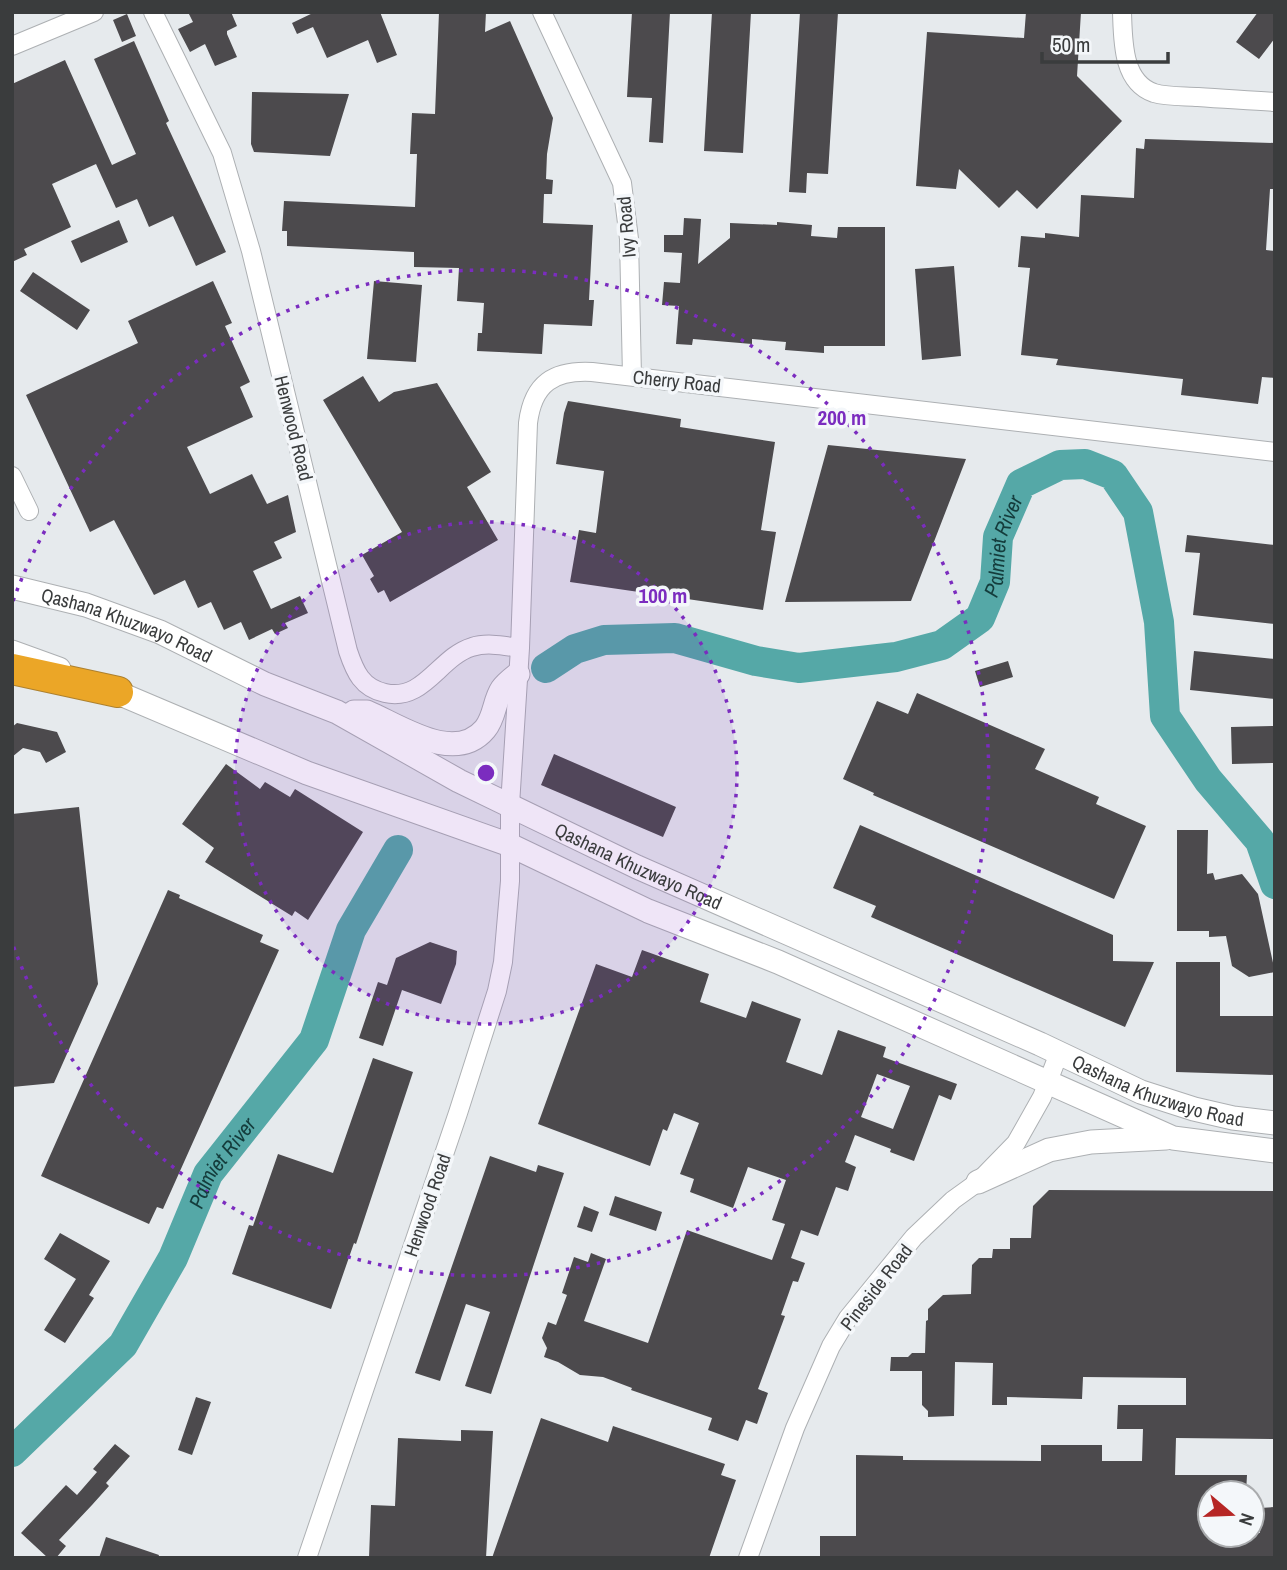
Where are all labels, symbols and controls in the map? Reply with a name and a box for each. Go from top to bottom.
scale bar [1042,21,1168,65]
text: 50 m [1052,30,1090,59]
street label: Ivy Road [610,195,642,259]
street label: Cherry Road [632,363,722,399]
street label: Henwood Road [268,373,320,483]
text: 200 m [818,403,866,432]
water label: Palmiet River [976,489,1030,601]
text: 100 m [639,581,687,610]
street label: Qashana Khuzwayo Road [38,582,217,669]
centre of rings [474,761,498,785]
street label: Qashana Khuzwayo Road [550,816,726,916]
street label: Qashana Khuzwayo Road [1068,1048,1245,1132]
water label: Palmiet River [181,1110,263,1213]
street label: Henwood Road [397,1150,457,1260]
street label: Pineside Road [834,1238,918,1336]
north arrow [1196,1479,1266,1549]
text: N [1233,1510,1261,1529]

